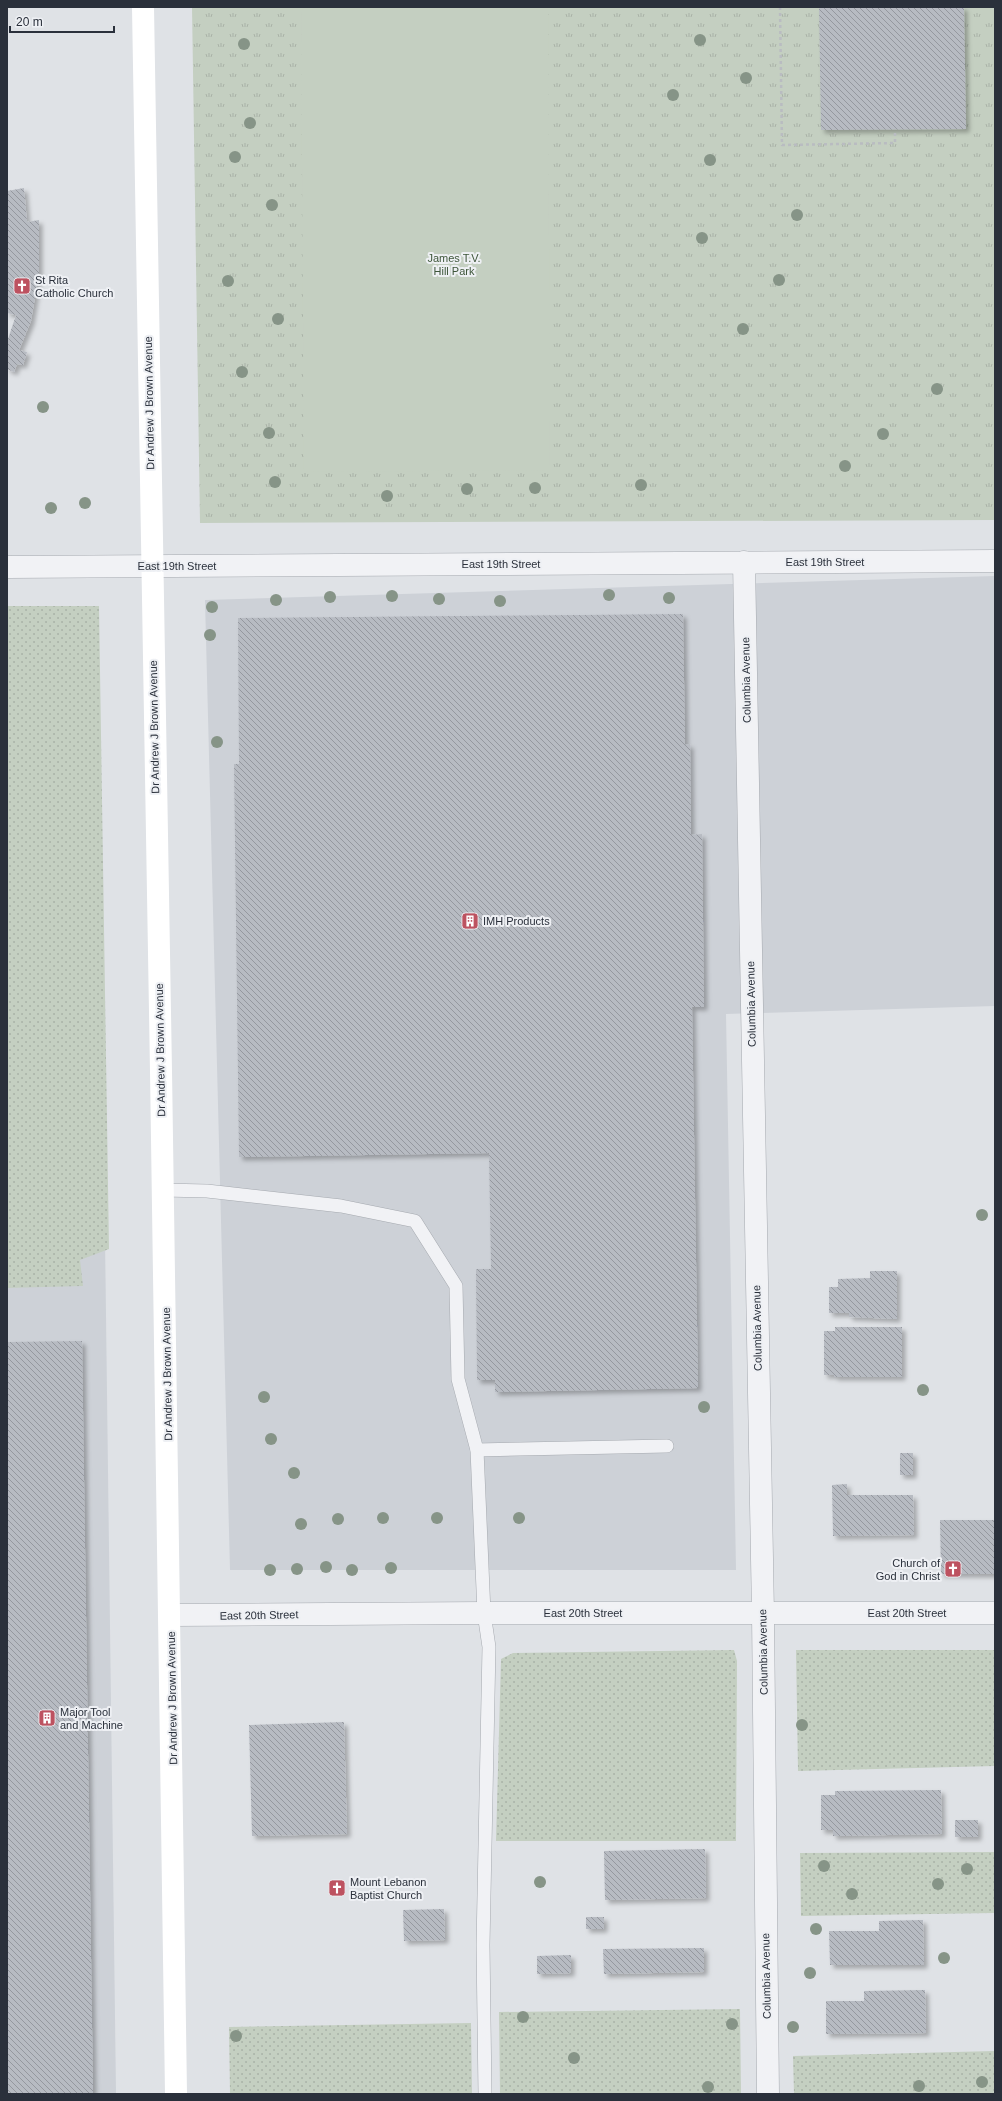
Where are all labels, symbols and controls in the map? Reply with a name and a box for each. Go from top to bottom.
scale bar [10,8,114,34]
text: 20 m [16,15,43,29]
park label: James T.V. Hill Park [427,252,481,277]
place label: St Rita Catholic Church [35,274,113,299]
church icon: St Rita Catholic Church [12,276,32,296]
street label: Dr Andrew J Brown Avenue [142,336,156,470]
street label: East 19th Street [786,556,864,568]
street label: East 19th Street [462,558,540,570]
street label: East 19th Street [138,560,216,572]
street label: Columbia Avenue [739,637,753,723]
street label: Dr Andrew J Brown Avenue [147,660,161,794]
building icon: IMH Products [460,911,480,931]
place label: IMH Products [483,915,550,927]
street label: Columbia Avenue [744,961,758,1047]
street label: Dr Andrew J Brown Avenue [153,983,167,1117]
street label: Columbia Avenue [750,1285,764,1371]
street label: Dr Andrew J Brown Avenue [160,1307,174,1441]
place label: Church of God in Christ [876,1557,941,1582]
church icon: Church of God in Christ [943,1559,963,1579]
street label: East 20th Street [544,1607,622,1619]
street label: East 20th Street [868,1607,946,1619]
street label: East 20th Street [219,1608,299,1622]
street label: Columbia Avenue [756,1609,770,1695]
street label: Dr Andrew J Brown Avenue [165,1631,179,1765]
place label: Major Tool and Machine [60,1706,123,1731]
building icon: Major Tool and Machine [37,1708,57,1728]
place label: Mount Lebanon Baptist Church [350,1876,426,1901]
church icon: Mount Lebanon Baptist Church [327,1878,347,1898]
street label: Columbia Avenue [759,1933,773,2019]

